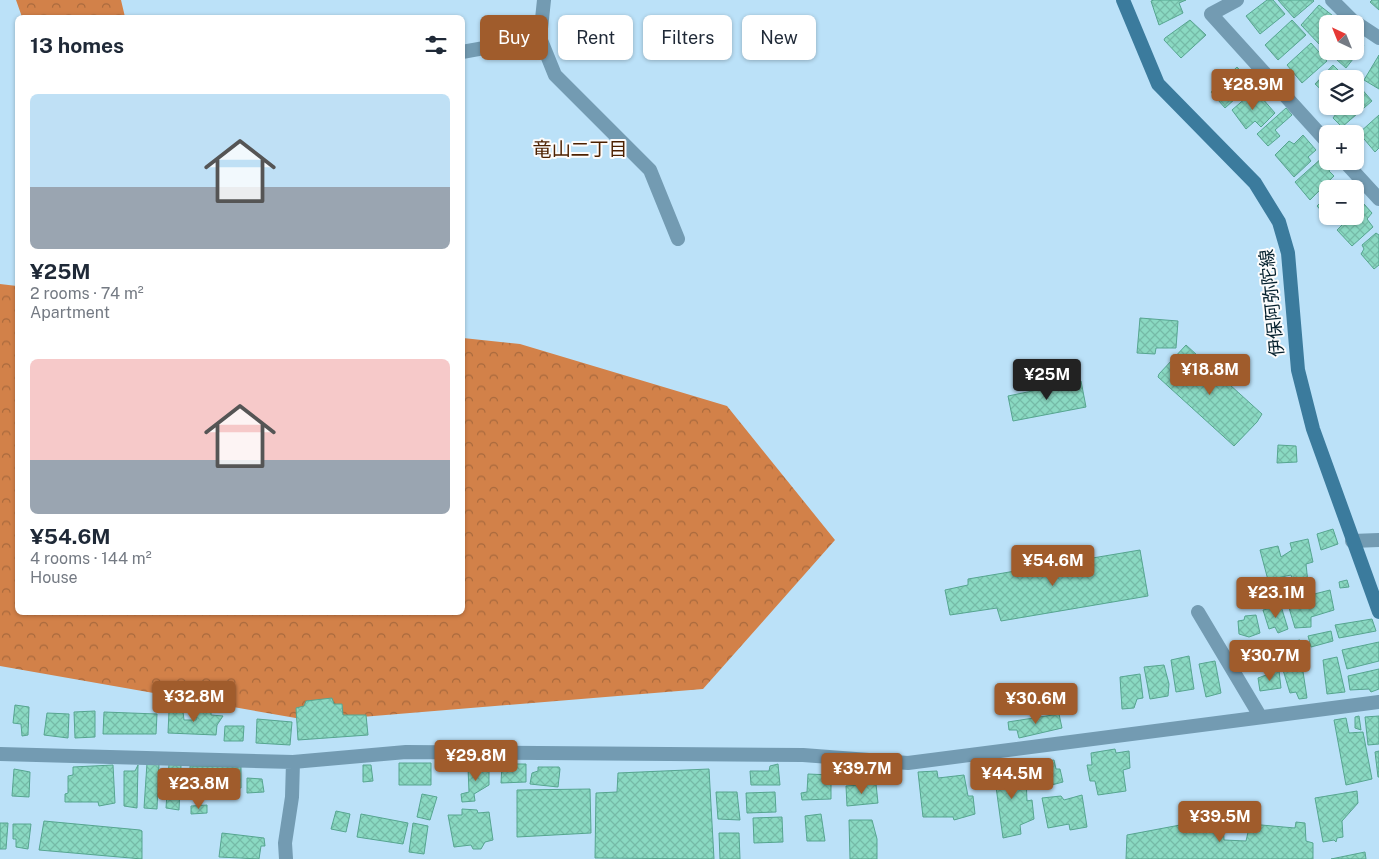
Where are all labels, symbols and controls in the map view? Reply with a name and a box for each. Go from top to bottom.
chip: Buy [480,15,548,60]
chip: Rent [558,15,633,60]
chip: Filters [643,15,732,60]
chip: New [742,15,816,60]
north arrow [1319,15,1364,60]
map controls [1319,15,1364,225]
icon: filters [422,31,450,59]
text: 13 homes [30,33,124,58]
pin: ¥28.9M [1212,68,1294,111]
button: layers [1319,70,1364,115]
text: ¥28.9M [1223,75,1283,94]
button: + [1319,125,1364,170]
icon: home [195,126,285,216]
district label: 竜山二丁目 [532,138,628,160]
button: − [1319,180,1364,225]
street label: 伊保阿弥陀線 [1255,248,1288,358]
text: ¥25M [30,259,91,284]
text: 2 rooms · 74 m² [30,284,144,303]
text: Apartment [30,303,110,322]
pin: ¥18.8M [1169,354,1251,396]
pin: ¥25M [1017,358,1077,401]
text: ¥18.8M [1181,360,1239,379]
text: ¥25M [1024,365,1070,384]
icon: home [195,391,285,481]
text: ¥54.6M [30,524,111,549]
pin: ¥54.6M [1012,544,1094,587]
text: 4 rooms · 144 m² [30,549,152,568]
text: ¥54.6M [1022,551,1084,570]
text: House [30,568,78,587]
pin: ¥23.1M [1235,576,1317,619]
text: ¥23.1M [1247,583,1305,602]
pin: ¥30.7M [1229,640,1311,682]
text: ¥30.7M [1240,646,1300,665]
pin: ¥32.8M [153,680,235,723]
pin: ¥30.6M [995,682,1077,725]
text: ¥32.8M [163,687,225,706]
text: ¥30.6M [1005,689,1067,708]
pin: ¥29.8M [435,740,517,782]
text: ¥29.8M [446,746,506,765]
pin: ¥39.7M [821,752,903,795]
pin: ¥44.5M [971,758,1053,800]
text: ¥39.7M [832,759,892,778]
text: ¥44.5M [981,764,1043,783]
pin: ¥23.8M [158,768,240,810]
text: ¥23.8M [168,774,230,793]
pin: ¥39.5M [1179,800,1261,843]
text: ¥39.5M [1189,807,1251,826]

